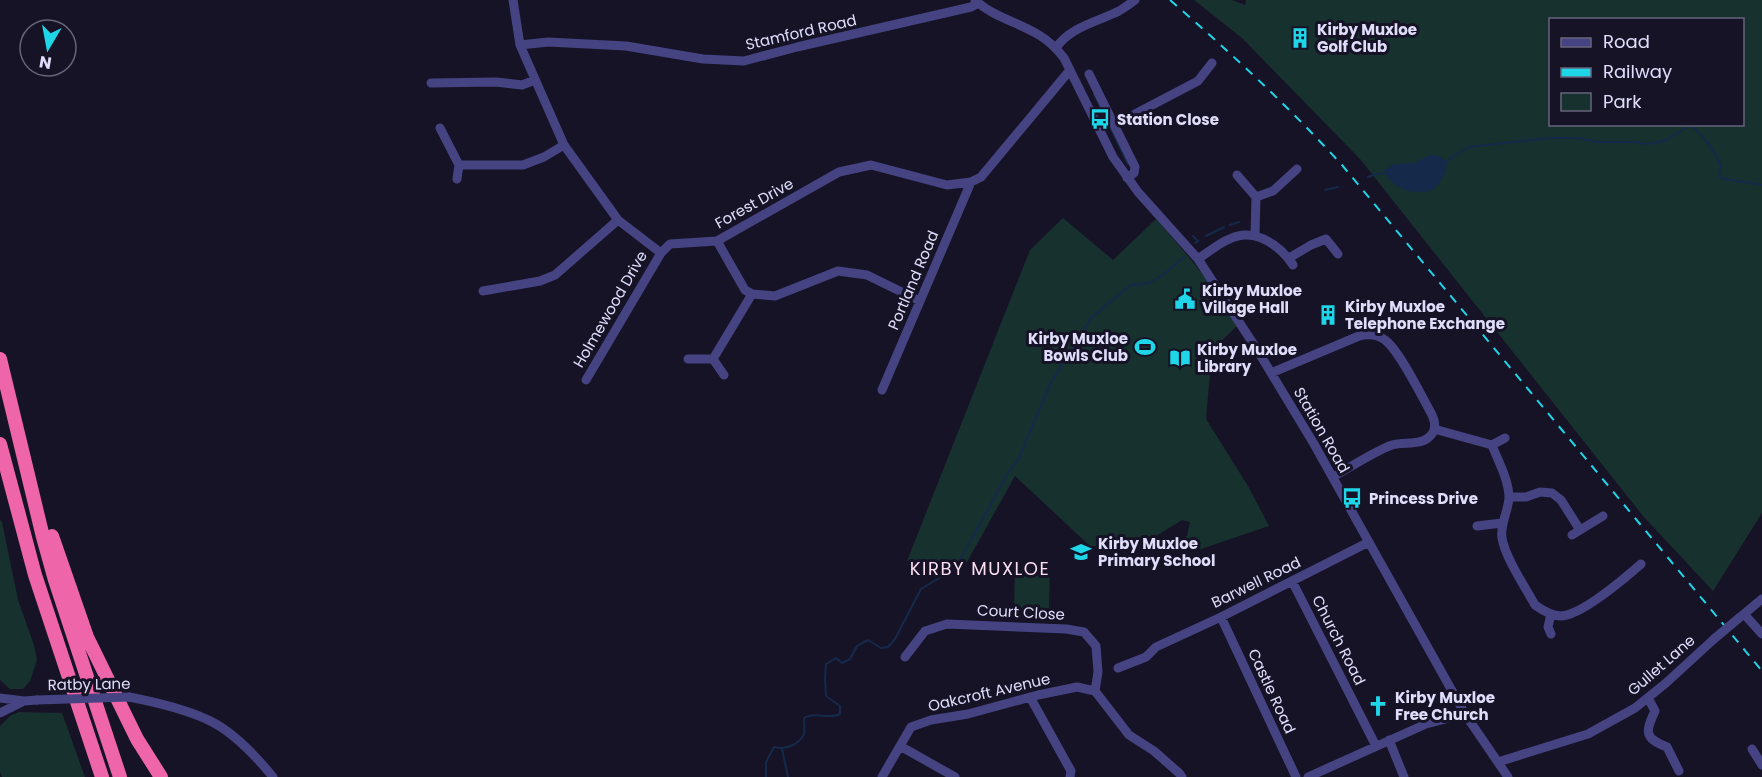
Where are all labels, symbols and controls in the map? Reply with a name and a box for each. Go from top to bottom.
street label: Stamford Road [744,9,858,55]
north arrow [18,18,78,78]
legend [1549,18,1744,126]
place label: Kirby Muxloe Golf Club [1317,19,1417,57]
building icon: Kirby Muxloe Golf Club [1288,26,1312,50]
text: Road [1603,29,1650,54]
text: N [38,50,53,75]
text: Railway [1603,59,1672,84]
text: Park [1603,89,1642,114]
bus stop icon: Station Close [1088,107,1112,131]
place label: Station Close [1117,109,1219,130]
street label: Forest Drive [711,173,797,233]
street label: Portland Road [883,227,943,333]
street label: Holmewood Drive [568,247,652,371]
place label: Kirby Muxloe Village Hall [1202,280,1302,318]
public building icon: Kirby Muxloe Village Hall [1173,287,1197,311]
place label: Kirby Muxloe Telephone Exchange [1345,296,1505,334]
building icon: Kirby Muxloe Telephone Exchange [1316,303,1340,327]
place label: Kirby Muxloe Bowls Club [1028,328,1128,366]
sports icon: Kirby Muxloe Bowls Club [1133,335,1157,359]
place label: Kirby Muxloe Library [1197,339,1297,377]
library icon: Kirby Muxloe Library [1168,346,1192,370]
street label: Station Road [1289,383,1355,477]
bus stop icon: Princess Drive [1340,486,1364,510]
place label: Princess Drive [1369,488,1478,509]
place label: Kirby Muxloe Primary School [1098,533,1215,571]
school or university icon: Kirby Muxloe Primary School [1069,540,1093,564]
street label: Barwell Road [1208,551,1304,613]
district label: KIRBY MUXLOE [910,556,1050,581]
street label: Church Road [1307,592,1371,688]
street label: Court Close [977,599,1065,625]
street label: Gullet Lane [1623,630,1699,700]
street label: Castle Road [1243,645,1301,737]
street label: Oakcroft Avenue [926,668,1052,716]
street label: Ratby Lane [47,673,131,695]
place label: Kirby Muxloe Free Church [1395,687,1495,725]
church icon: Kirby Muxloe Free Church [1366,694,1390,718]

